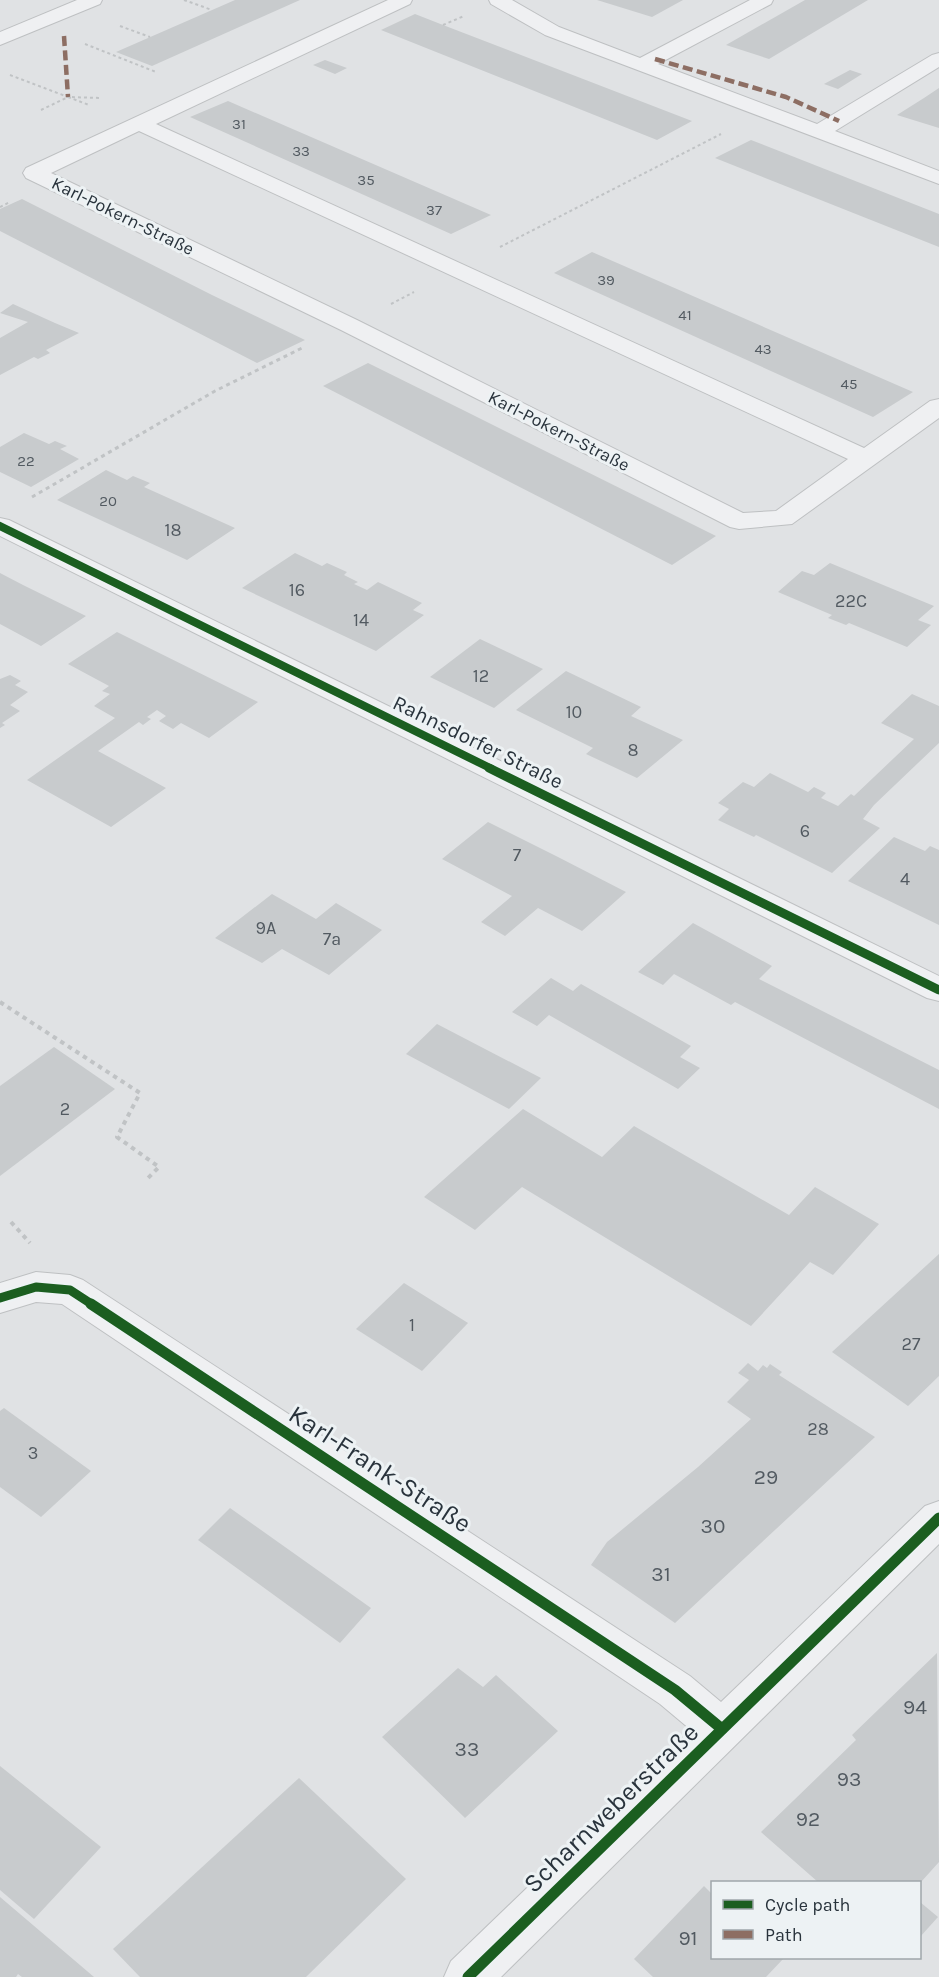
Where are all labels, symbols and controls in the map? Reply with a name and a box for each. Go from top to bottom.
house number: 31 [232,115,246,133]
house number: 33 [292,142,310,160]
house number: 35 [357,171,375,189]
street label: Karl-Pokern-Straße [48,172,198,260]
house number: 37 [426,201,442,219]
house number: 39 [597,271,615,289]
house number: 41 [678,306,692,324]
house number: 43 [754,340,772,358]
house number: 45 [841,375,857,393]
street label: Karl-Pokern-Straße [485,386,633,476]
house number: 22 [17,452,35,470]
house number: 20 [99,492,117,510]
house number: 18 [164,519,182,541]
house number: 16 [289,579,305,601]
house number: 22C [835,590,867,612]
house number: 14 [353,609,369,631]
house number: 12 [473,665,489,687]
street label: Rahnsdorfer Straße [389,690,567,794]
house number: 10 [566,701,582,723]
house number: 8 [627,739,639,761]
house number: 6 [800,820,810,842]
house number: 7 [513,844,522,866]
house number: 4 [900,868,910,890]
house number: 9A [256,917,276,939]
house number: 7a [323,928,341,950]
house number: 2 [60,1098,70,1120]
house number: 1 [409,1314,415,1336]
house number: 27 [902,1333,921,1355]
street label: Karl-Frank-Straße [283,1399,477,1539]
house number: 28 [807,1418,829,1440]
house number: 3 [28,1442,38,1464]
house number: 29 [754,1465,778,1489]
house number: 30 [701,1514,725,1538]
house number: 31 [651,1562,671,1586]
house number: 94 [903,1695,927,1719]
street label: Scharnweberstraße [517,1717,705,1899]
house number: 33 [455,1737,479,1761]
house number: 93 [837,1767,861,1791]
house number: 92 [796,1807,820,1831]
legend [711,1881,921,1959]
text: Cycle path [765,1894,850,1916]
text: Path [765,1924,803,1946]
house number: 91 [678,1926,698,1950]

